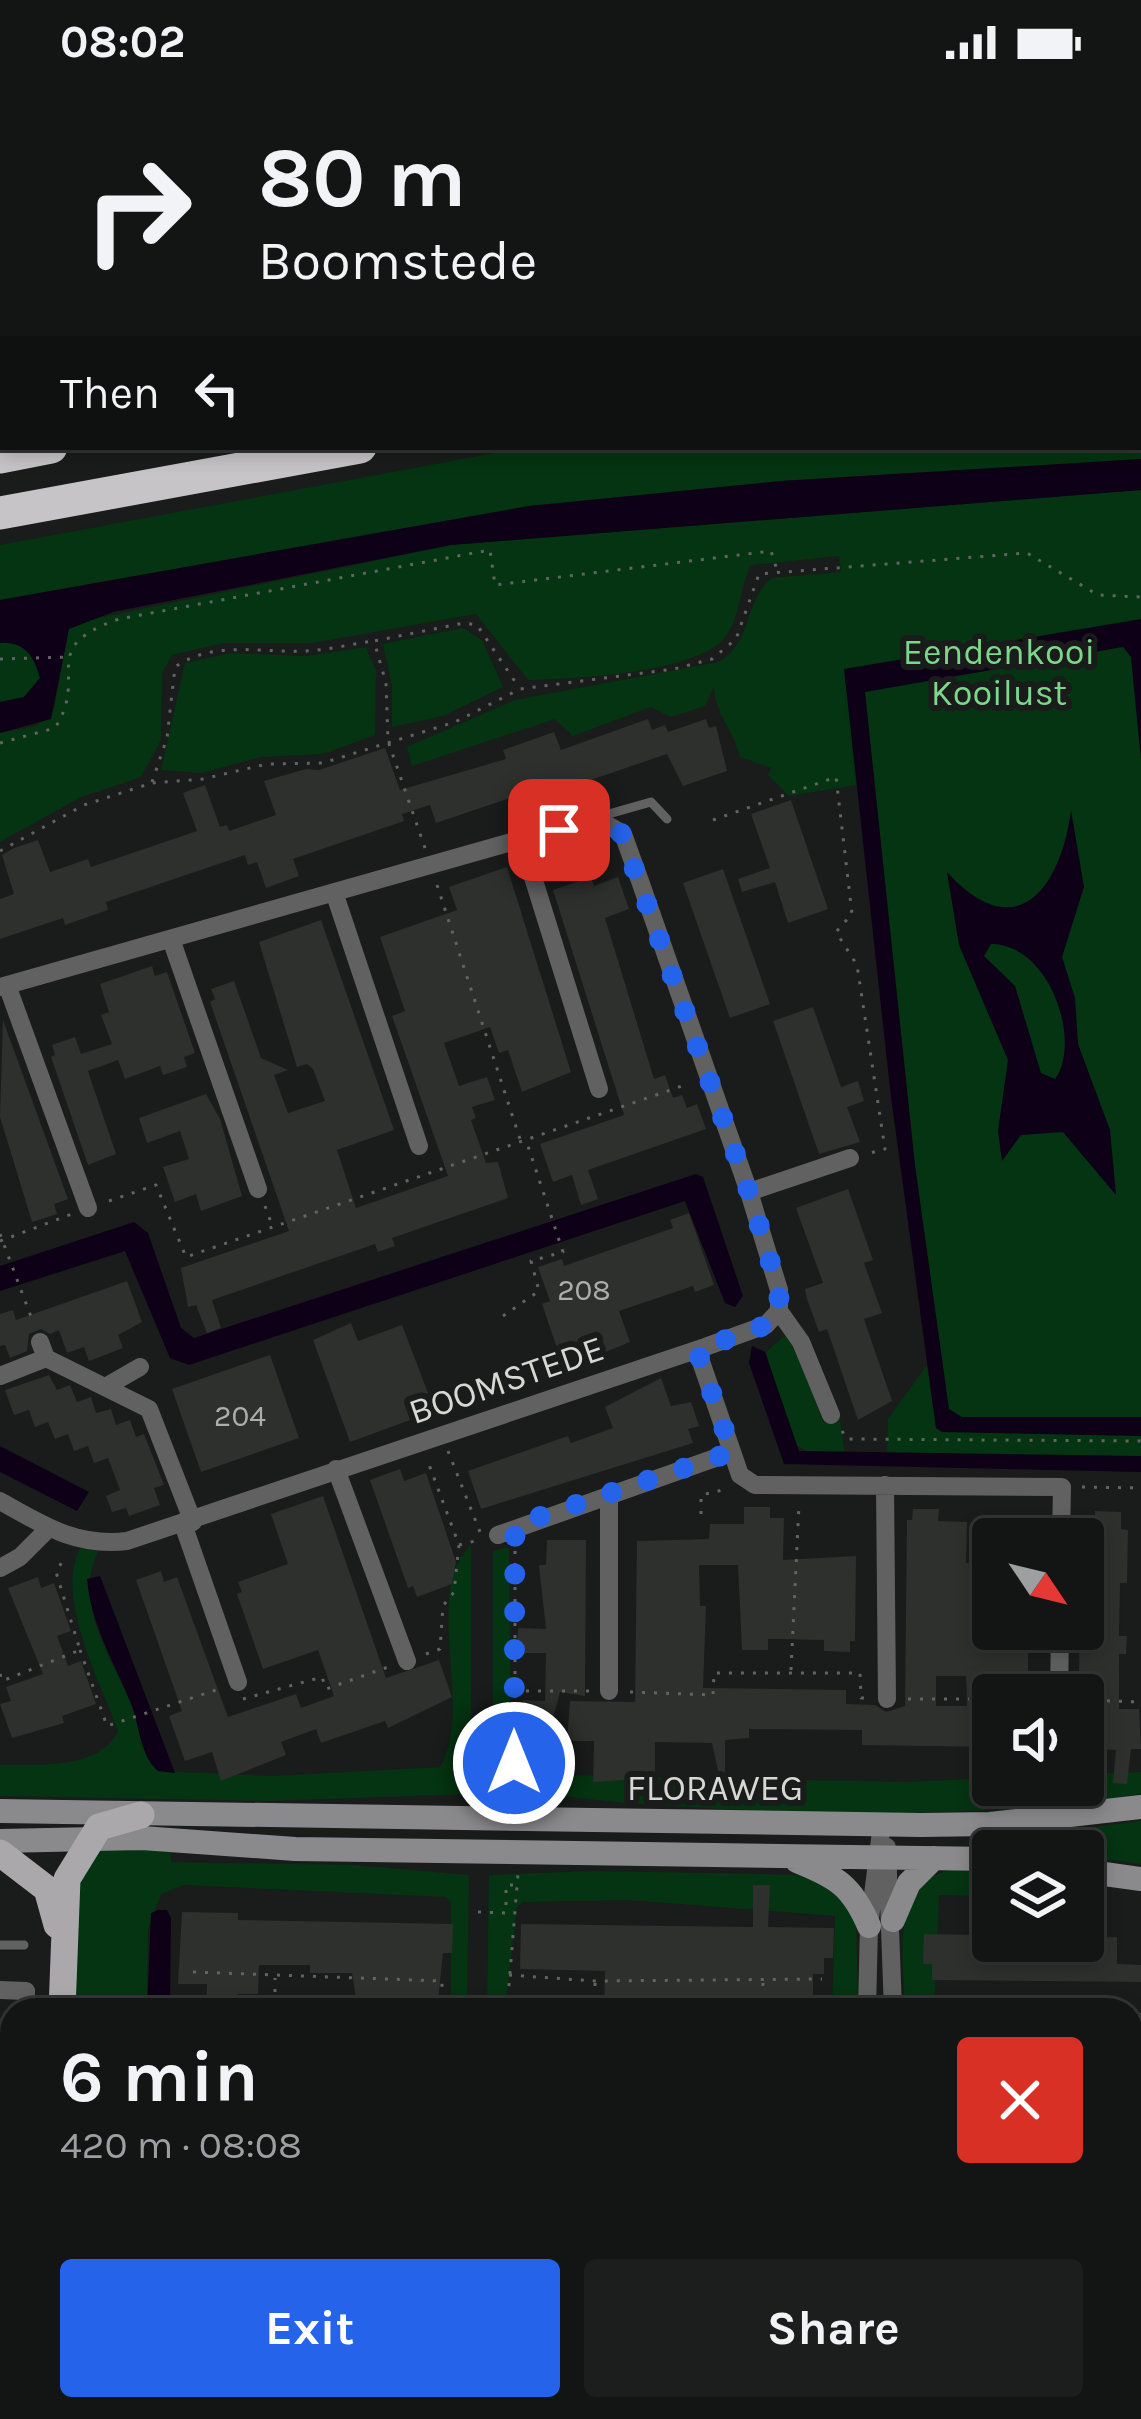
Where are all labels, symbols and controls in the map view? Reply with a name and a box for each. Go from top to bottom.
text: 08:02 [60,16,185,68]
text: 80 m [258,129,466,227]
icon: right [60,132,216,288]
text: Boomstede [258,229,537,293]
icon: left [184,360,250,426]
text: Then [60,367,160,419]
park label: Eendenkooi Kooilust [903,631,1095,714]
pin [508,779,610,881]
icon: arrive [526,797,592,863]
house number: 208 [557,1272,611,1308]
street label: BOOMSTEDE [403,1327,609,1433]
house number: 204 [214,1398,266,1434]
north arrow [972,1518,1104,1650]
map controls [972,1518,1104,1962]
button: sound [972,1674,1104,1806]
position arrow [451,1700,577,1826]
street label: FLORAWEG [627,1767,803,1809]
button: layers [972,1830,1104,1962]
text: 6 min [60,2035,259,2119]
button: close [957,2037,1083,2163]
text: 420 m · 08:08 [60,2122,302,2168]
button: Exit [60,2259,560,2397]
button: Share [584,2259,1083,2397]

